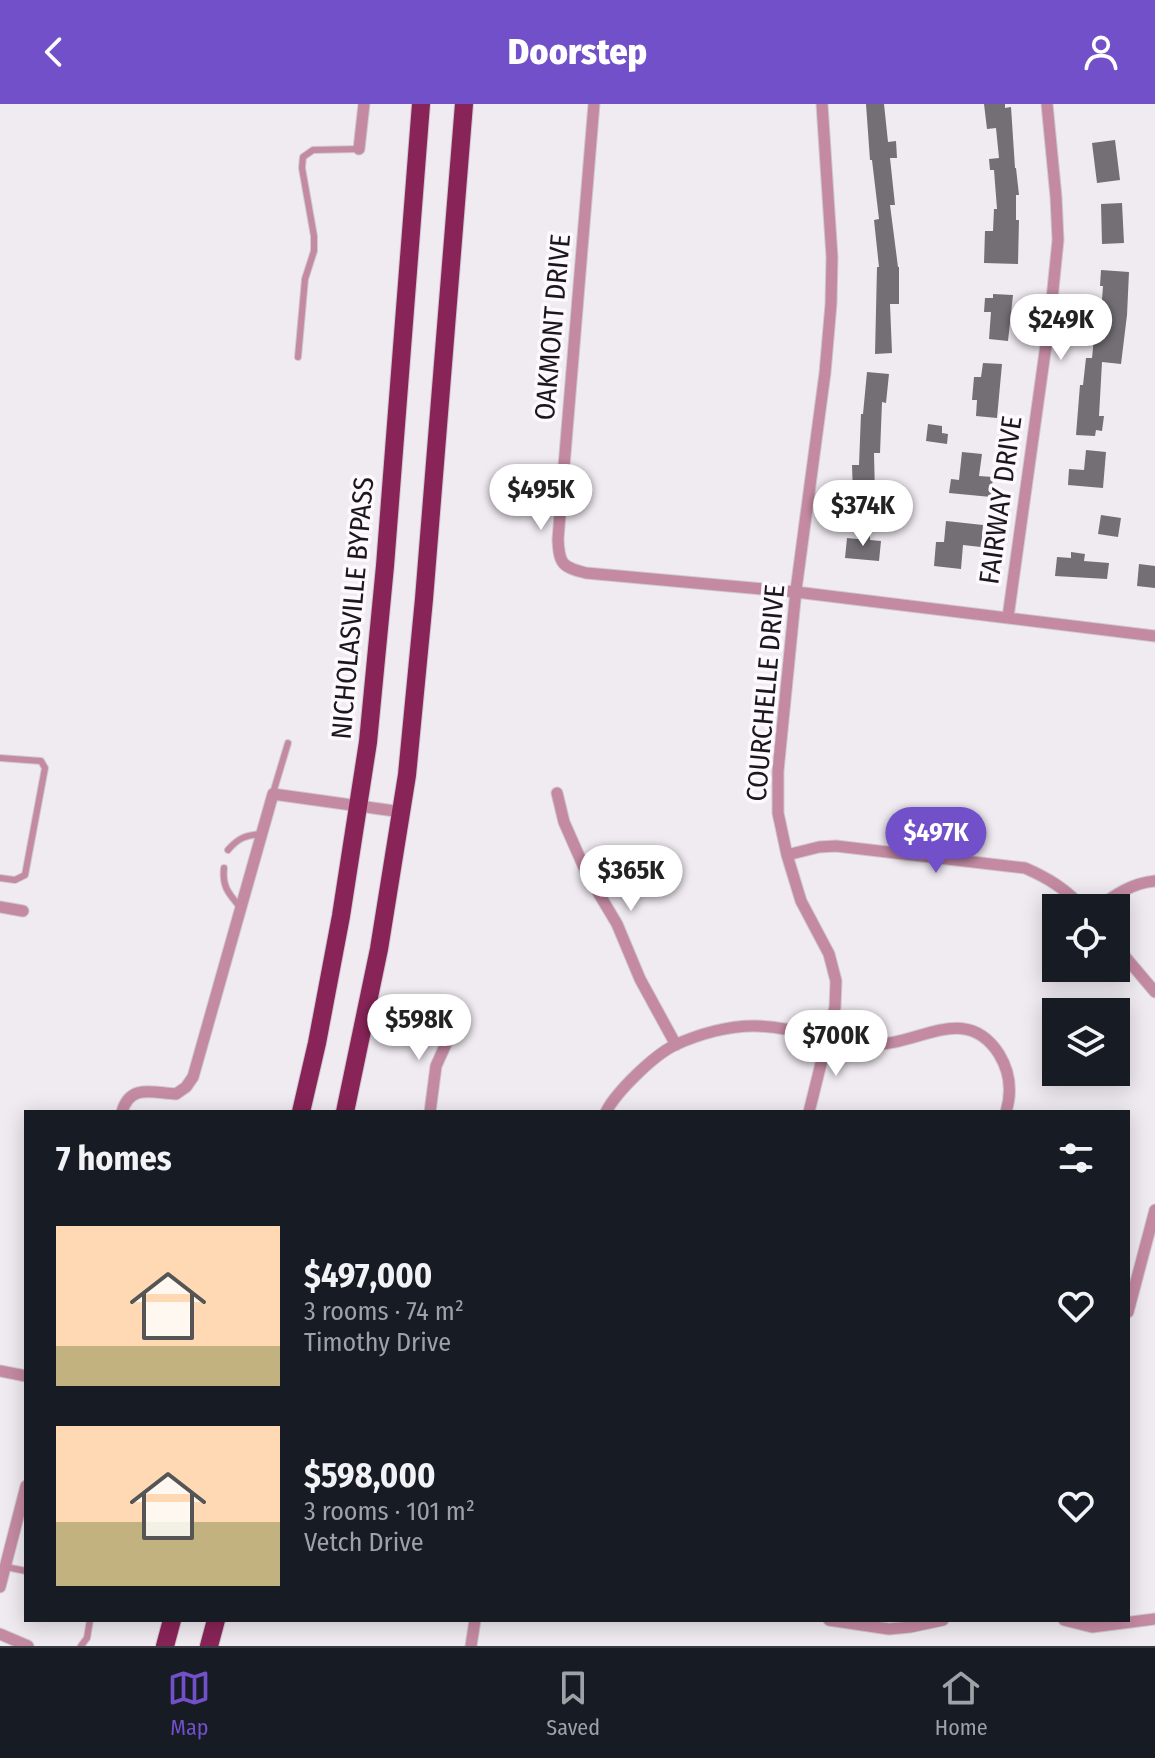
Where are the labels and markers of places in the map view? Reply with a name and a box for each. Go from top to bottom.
pin: $249K [1005,294,1117,362]
pin: $495K [485,464,597,532]
pin: $374K [807,480,919,548]
pin: $497K [880,807,992,875]
pin: $365K [575,845,687,913]
pin: $598K [363,994,475,1062]
pin: $700K [780,1010,892,1078]

